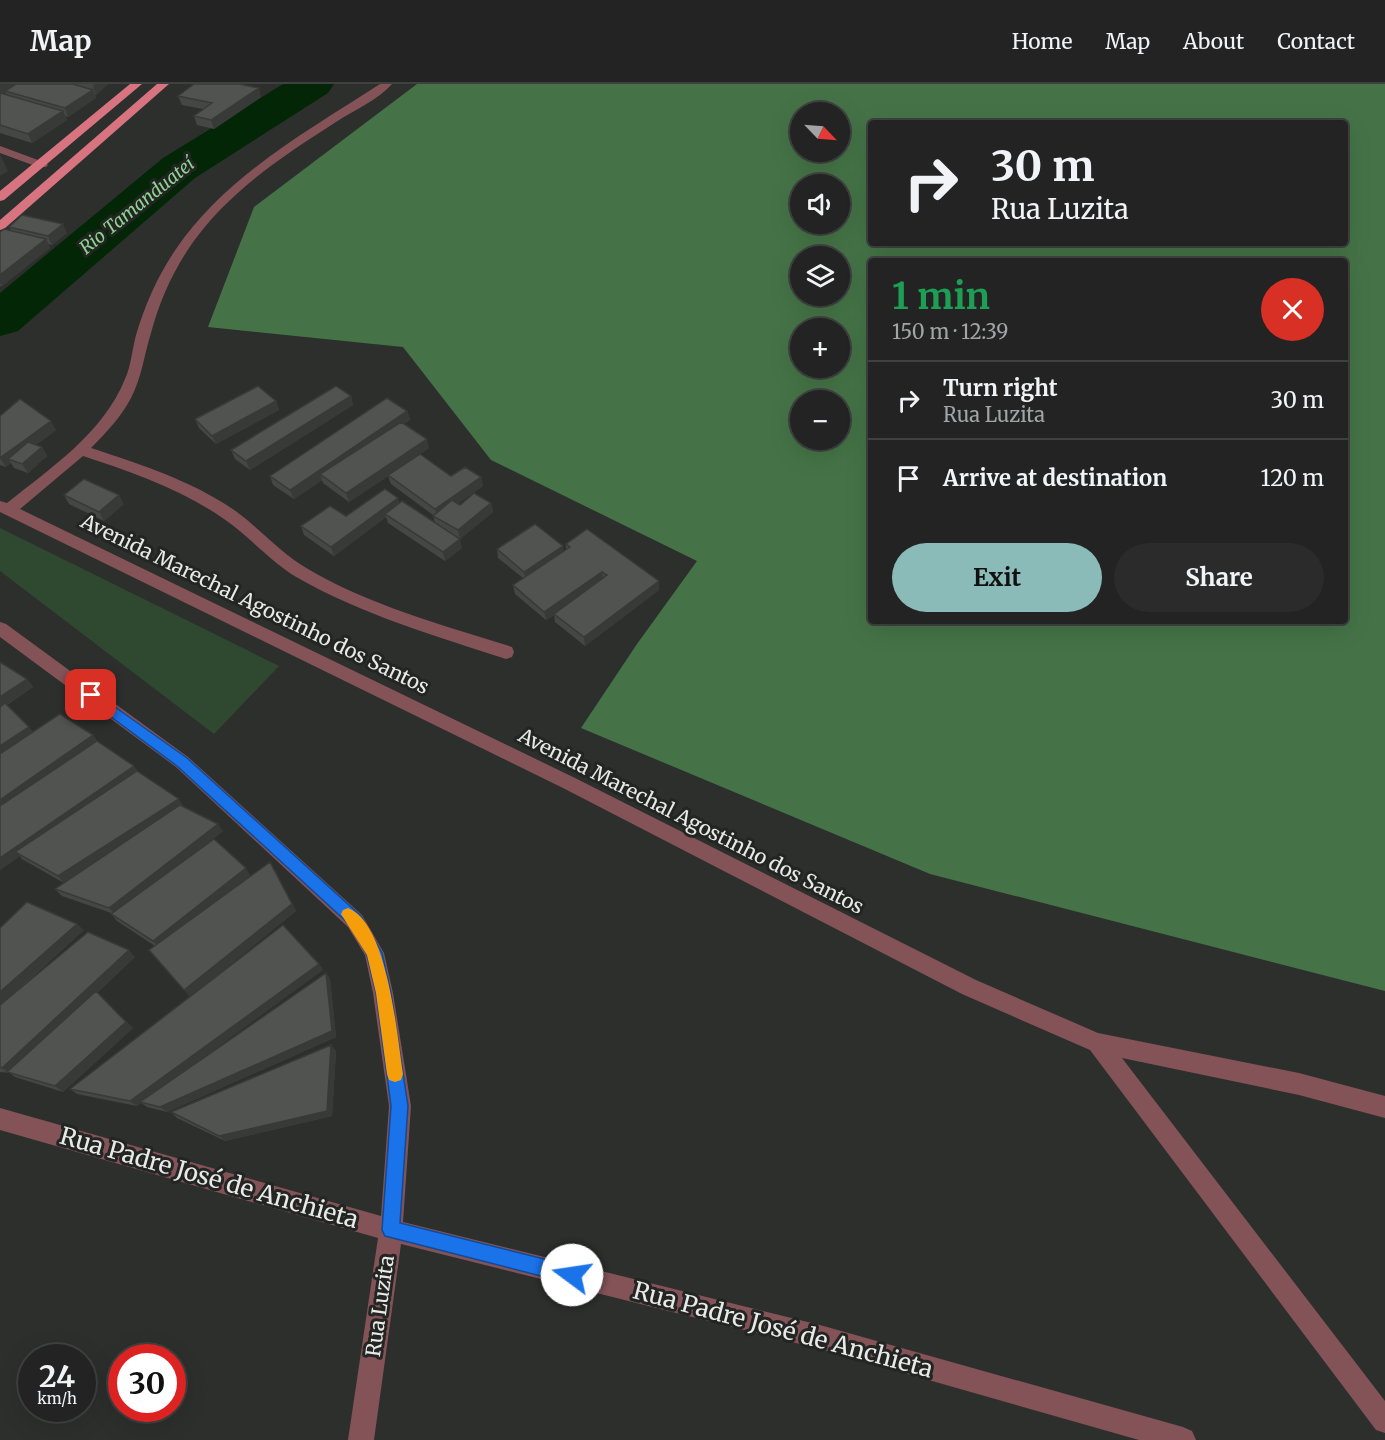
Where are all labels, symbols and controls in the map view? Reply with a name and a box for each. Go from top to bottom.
text: Map [30,23,92,59]
text: Home [1012,28,1072,55]
text: Map [1105,28,1150,55]
text: About [1183,28,1244,55]
text: Contact [1277,28,1355,55]
north arrow [790,102,850,162]
map controls [790,102,850,450]
text: 30 m [991,140,1095,192]
icon: right [892,144,970,222]
water label: Rio Tamanduateí [75,151,200,259]
button: sound [790,174,850,234]
text: Rua Luzita [991,192,1129,226]
button: layers [790,246,850,306]
text: 1 min [892,274,990,319]
button: close [1261,278,1324,341]
button: + [790,318,850,378]
text: 150 m · 12:39 [892,319,1008,344]
text: Turn right [943,374,1057,402]
icon: right [892,384,925,417]
text: 30 m [1270,386,1324,414]
button: − [790,390,850,450]
text: Rua Luzita [943,402,1045,427]
icon: arrive [892,462,925,495]
text: Arrive at destination [943,464,1167,492]
text: 120 m [1260,464,1324,492]
street label: Avenida Marechal Agostinho dos Santos [76,508,433,699]
button: Exit [892,543,1102,612]
button: Share [1114,543,1324,612]
pin [65,669,116,720]
icon: arrive [74,678,107,711]
street label: Avenida Marechal Agostinho dos Santos [514,722,868,919]
street label: Rua Padre José de Anchieta [56,1120,362,1235]
position arrow [540,1243,604,1307]
street label: Rua Luzita [360,1253,399,1358]
street label: Rua Padre José de Anchieta [630,1275,937,1385]
speed limit sign: 30 [108,1344,186,1422]
text: 24 [39,1357,75,1395]
text: km/h [37,1389,77,1408]

